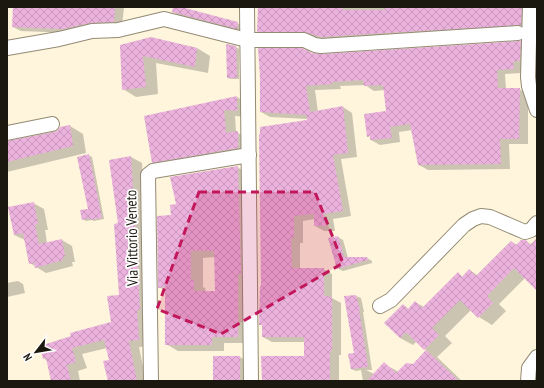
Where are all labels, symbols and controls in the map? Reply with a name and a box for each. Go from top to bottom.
street label: Via Vittorio Veneto [121,190,142,287]
north arrow [16,332,56,372]
text: N [20,351,35,363]

